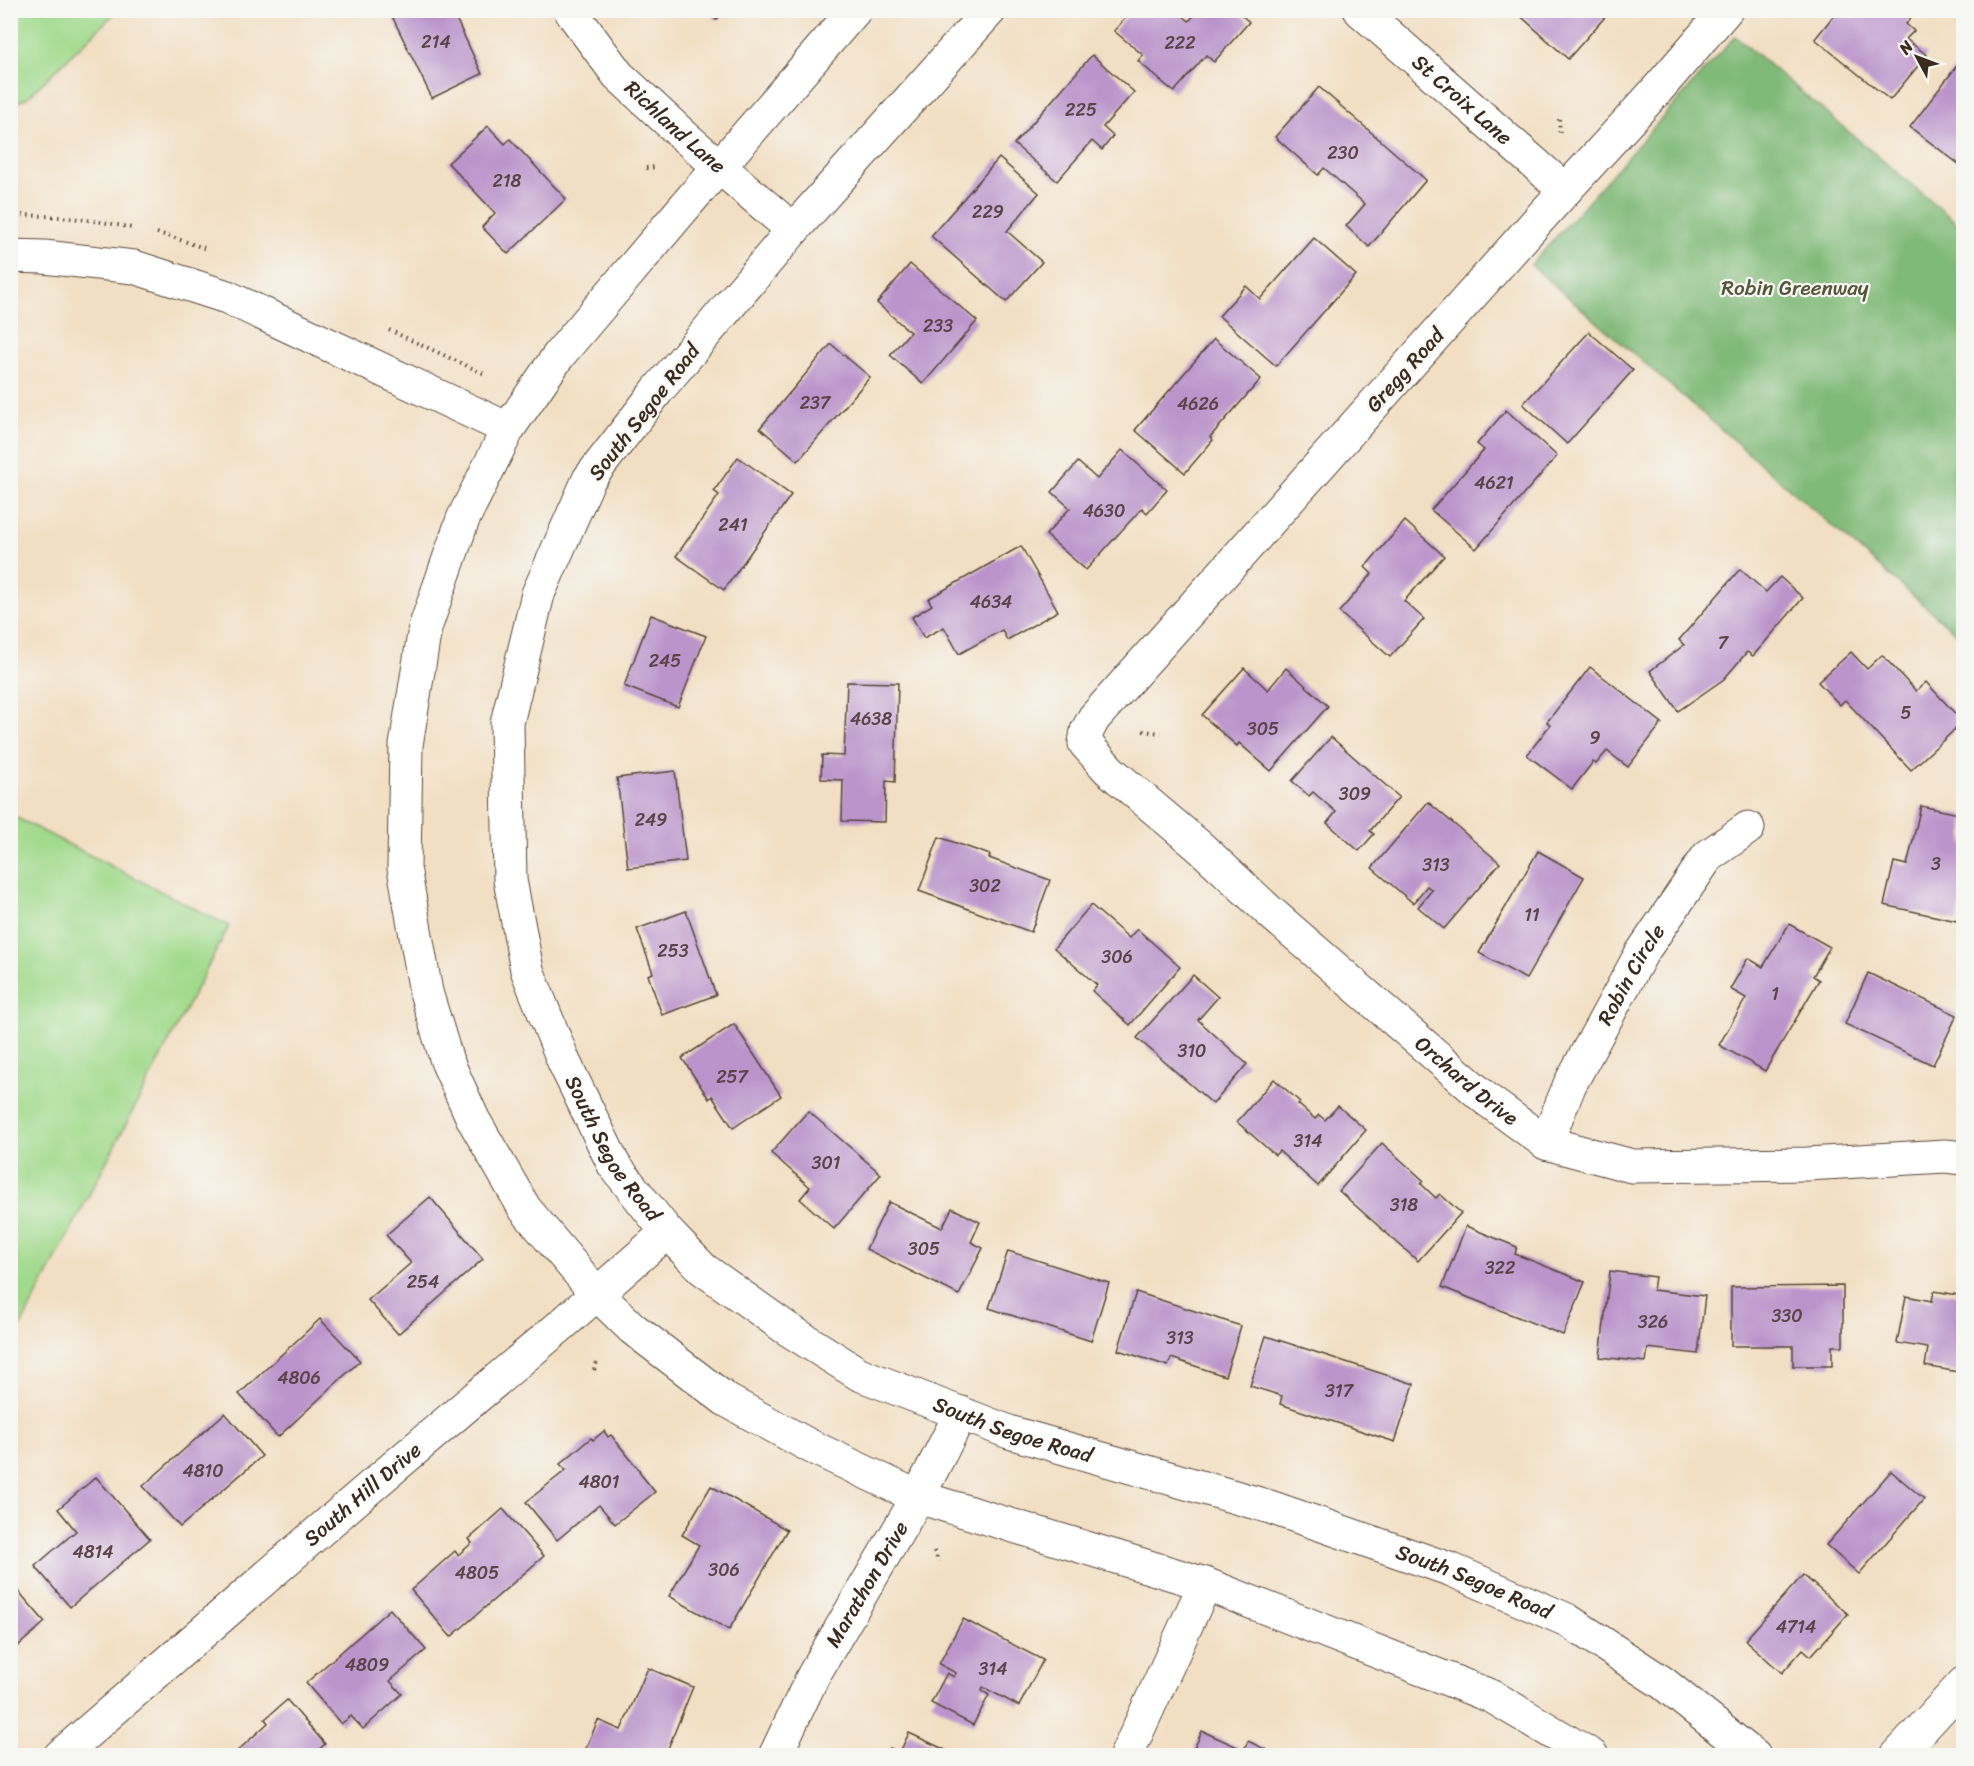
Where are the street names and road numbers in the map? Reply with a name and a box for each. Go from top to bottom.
street label: St Croix Lane [1403,44,1522,155]
street label: Richland Lane [615,70,735,184]
street label: Gregg Road [1356,317,1455,421]
street label: South Segoe Road [578,333,711,489]
street label: Robin Circle [1586,916,1676,1032]
street label: Orchard Drive [1406,1026,1527,1136]
street label: South Segoe Road [554,1068,672,1232]
street label: South Segoe Road [927,1385,1099,1475]
street label: South Hill Drive [294,1432,431,1556]
street label: Marathon Drive [815,1513,919,1655]
street label: South Segoe Road [1391,1533,1560,1631]

